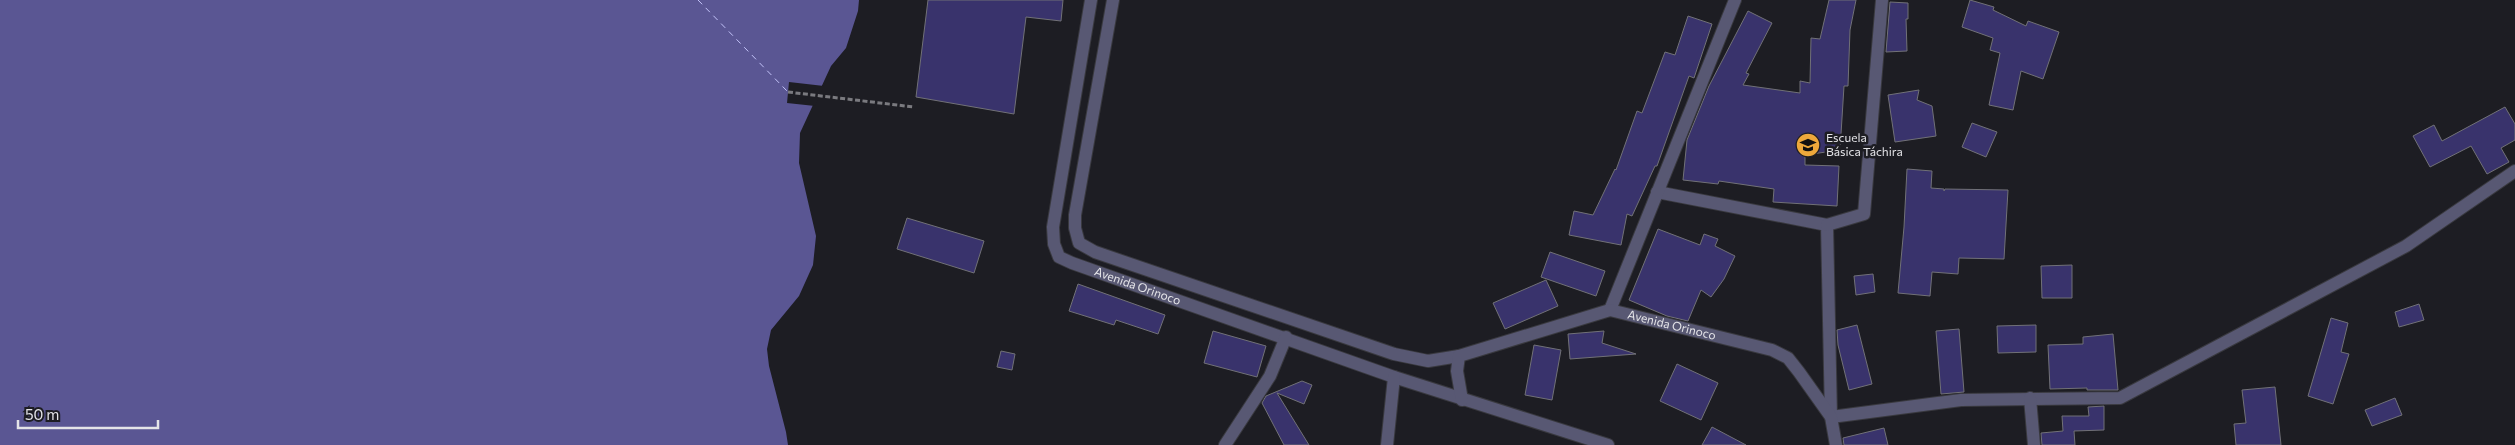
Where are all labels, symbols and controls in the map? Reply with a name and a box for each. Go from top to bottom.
place label: Escuela Básica Táchira [1826,130,1903,158]
school or university icon: Escuela Básica Táchira [1795,132,1821,158]
street label: Avenida Orinoco [1093,264,1183,307]
street label: Avenida Orinoco [1626,307,1718,342]
scale bar [18,398,158,430]
text: 50 m [25,405,59,423]

